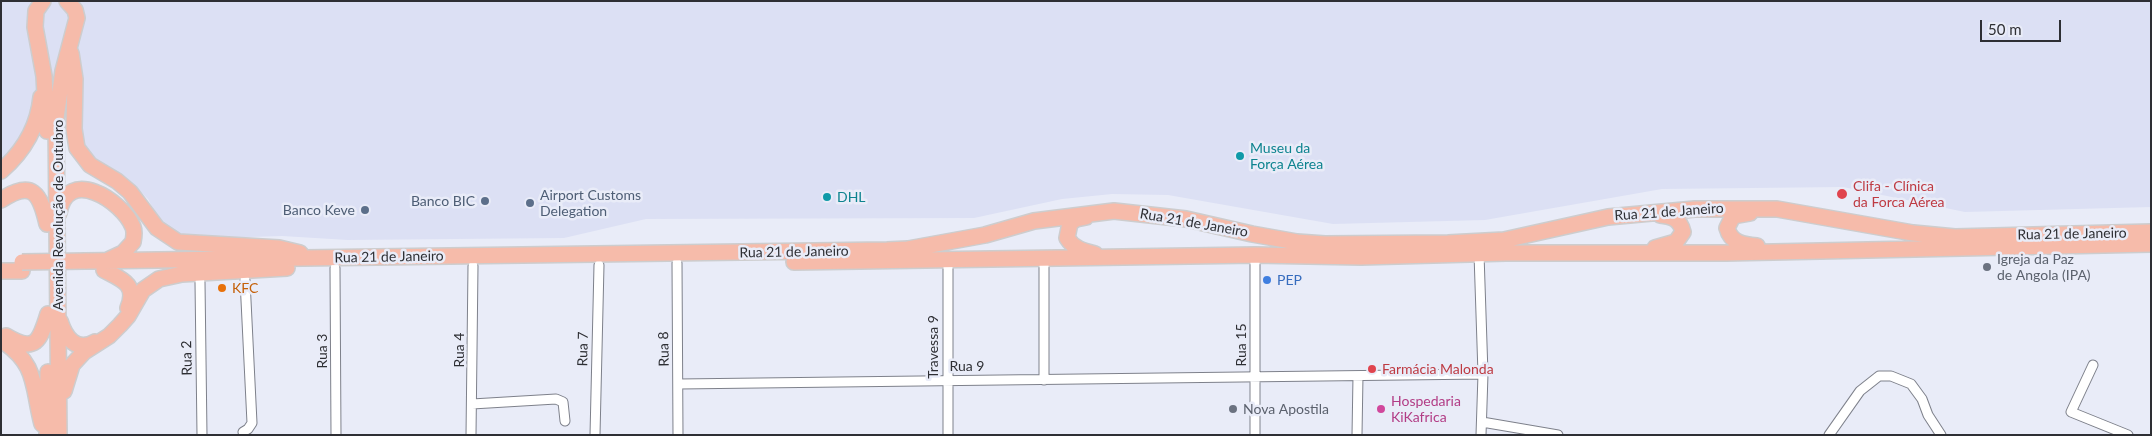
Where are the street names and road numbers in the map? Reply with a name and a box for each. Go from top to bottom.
street label: Avenida Revolução de Outubro [50,120,66,310]
street label: Rua 21 de Janeiro [1614,200,1724,224]
street label: Rua 21 de Janeiro [1139,205,1249,241]
street label: Rua 21 de Janeiro [2017,225,2127,243]
street label: Rua 21 de Janeiro [739,243,849,261]
street label: Rua 21 de Janeiro [334,248,444,266]
street label: Travessa 9 [925,315,941,379]
street label: Rua 15 [1233,323,1249,367]
street label: Rua 7 [574,331,592,367]
street label: Rua 8 [655,331,673,367]
street label: Rua 4 [451,333,467,367]
street label: Rua 3 [314,334,330,368]
street label: Rua 2 [178,340,196,376]
street label: Rua 9 [950,358,984,374]

